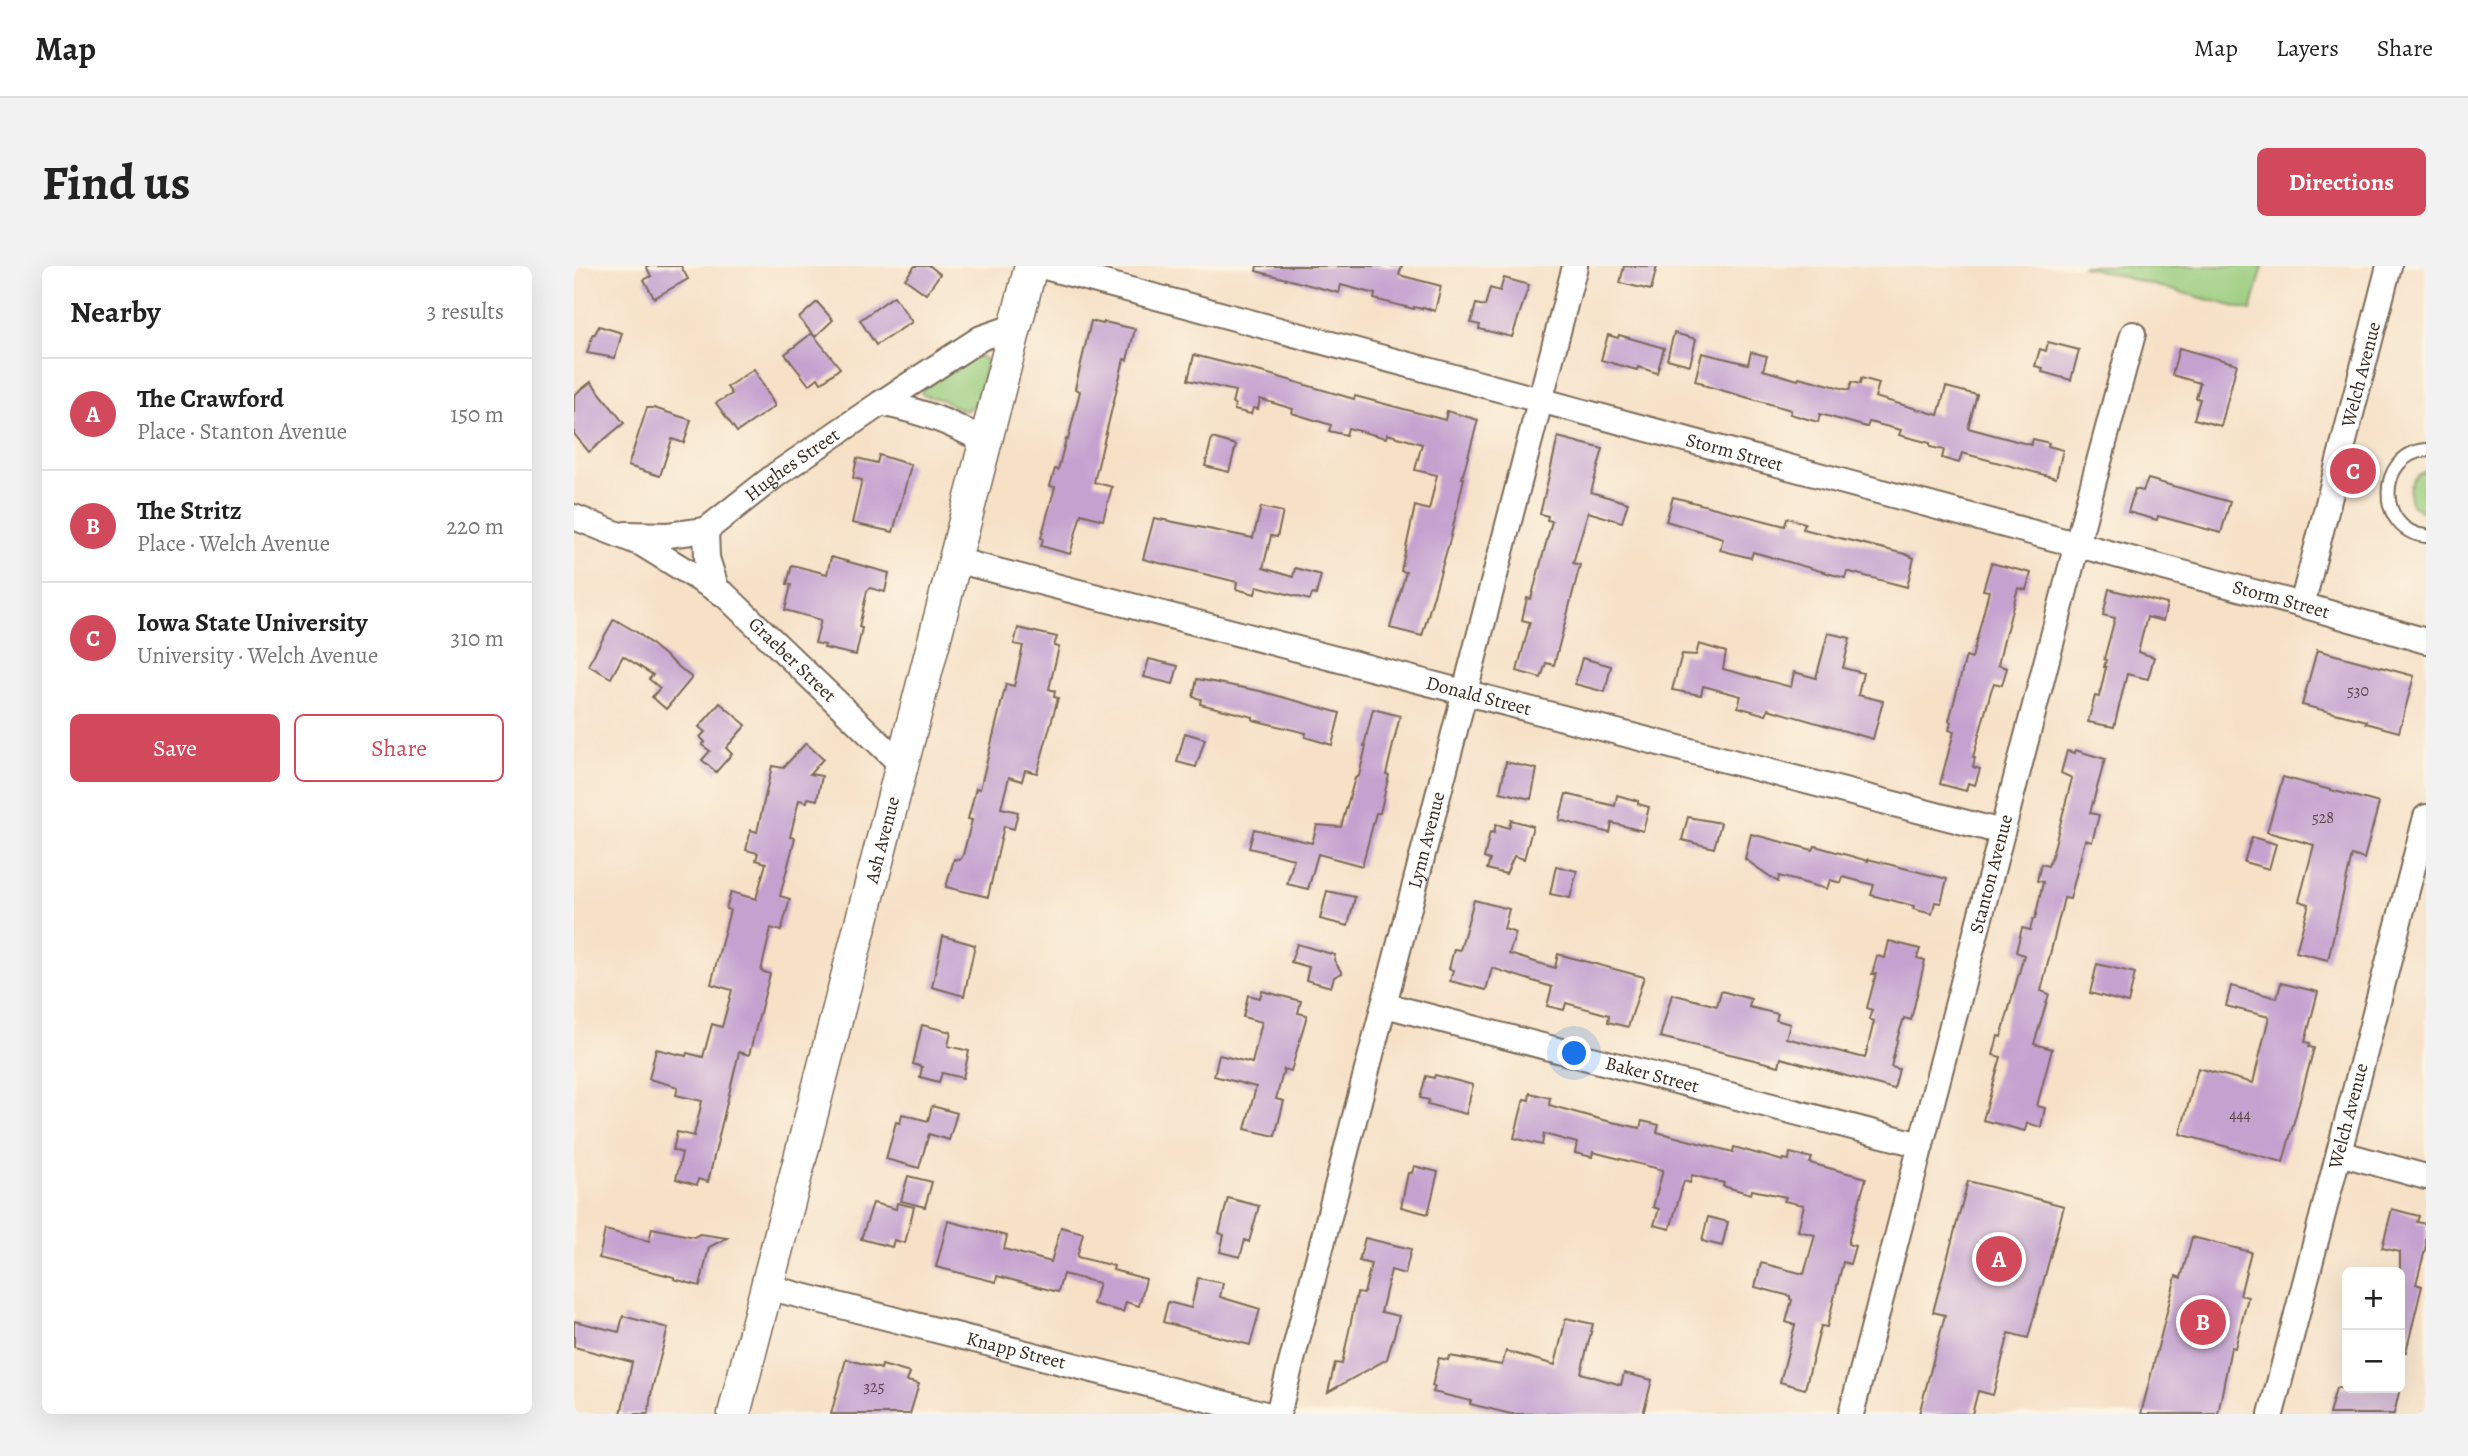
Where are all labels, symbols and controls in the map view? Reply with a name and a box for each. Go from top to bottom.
text: Map [35,26,96,71]
text: Map [2194,32,2238,64]
text: Layers [2276,32,2339,64]
text: Share [2377,32,2433,64]
button: Directions [2257,148,2426,216]
text: Find us [42,149,190,216]
text: Nearby [70,292,161,332]
text: 3 results [427,296,504,327]
street label: Welch Avenue [2335,319,2387,431]
text: The Crawford [137,381,284,416]
text: A [86,399,100,430]
text: 150 m [450,399,504,430]
text: Place · Stanton Avenue [137,416,347,447]
street label: Hughes Street [739,422,845,508]
street label: Storm Street [1683,427,1786,478]
pin: C [2330,445,2376,497]
text: The Stritz [137,493,242,528]
text: B [86,511,100,542]
text: 220 m [446,511,504,542]
text: Place · Welch Avenue [137,528,330,559]
street label: Storm Street [2230,574,2332,625]
text: Iowa State University [137,605,368,640]
street label: Graeber Street [743,611,842,708]
text: C [86,623,100,654]
text: 310 m [451,623,504,654]
text: University · Welch Avenue [137,640,378,671]
street label: Donald Street [1423,670,1534,722]
house number: 530 [2347,680,2369,702]
button: Save [70,714,280,782]
button: Share [294,714,504,782]
street label: Lynn Avenue [1402,789,1452,891]
street label: Ash Avenue [859,793,906,887]
house number: 528 [2312,807,2334,829]
street label: Stanton Avenue [1963,812,2019,936]
your location [1557,1036,1591,1070]
street label: Baker Street [1603,1050,1702,1099]
street label: Welch Avenue [2322,1060,2375,1172]
house number: 444 [2229,1104,2251,1126]
pin: A [1976,1233,2022,1285]
map controls [2342,1267,2405,1393]
button: + [2342,1267,2405,1330]
pin: B [2180,1296,2226,1348]
street label: Knapp Street [963,1325,1069,1376]
button: − [2342,1330,2405,1393]
house number: 325 [863,1376,885,1398]

